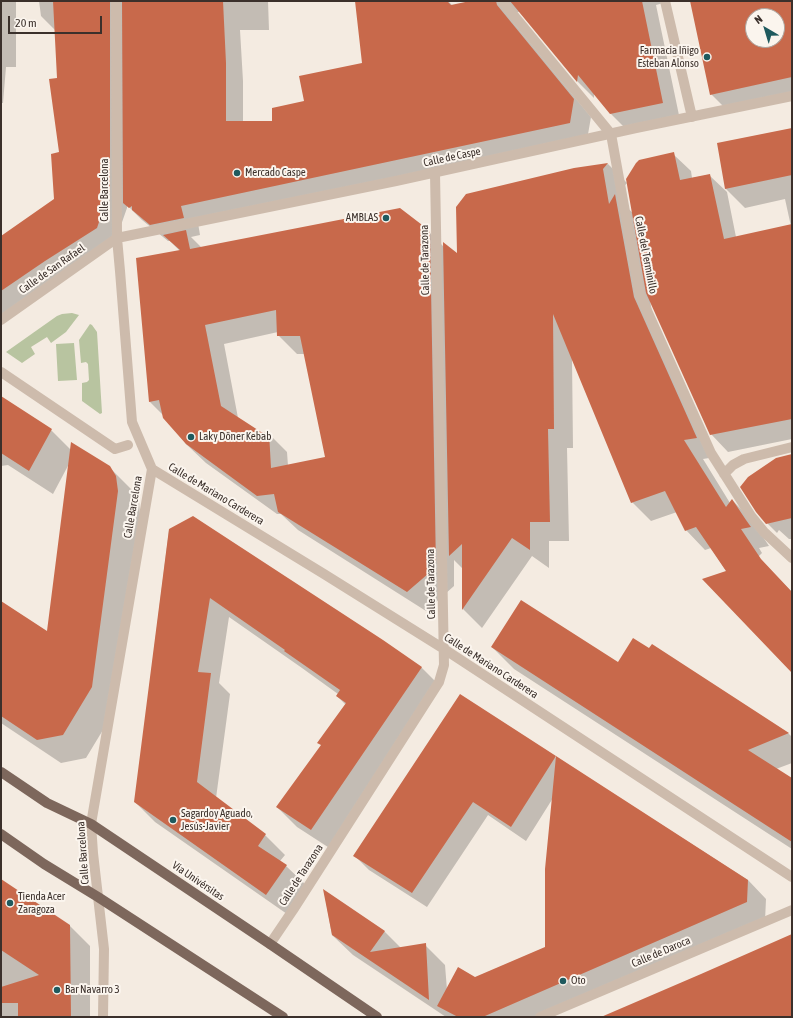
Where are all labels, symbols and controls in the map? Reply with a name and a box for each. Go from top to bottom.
scale bar [10,8,104,34]
north arrow [745,8,785,48]
text: N [752,13,764,26]
text: 20 m [15,16,37,30]
place label: Farmacia Iñigo Esteban Alonso [637,44,699,70]
marker: Farmacia Iñigo Esteban Alonso [702,52,712,62]
street label: Calle de Caspe [422,144,482,170]
street label: Calle Barcelona [98,158,112,222]
place label: Mercado Caspe [245,166,306,180]
marker: Mercado Caspe [232,168,242,178]
place label: AMBLAS [346,211,378,225]
marker: AMBLAS [381,213,391,223]
street label: Calle del Terminillo [632,215,660,295]
street label: Calle de Tarazona [418,224,432,296]
street label: Calle de San Rafael [17,241,87,297]
place label: Laky Döner Kebab [199,430,271,444]
marker: Laky Döner Kebab [186,432,196,442]
street label: Calle de Mariano Carderera [166,460,266,528]
street label: Calle Barcelona [121,475,145,539]
street label: Calle de Tarazona [424,548,438,620]
street label: Calle de Mariano Carderera [442,631,540,701]
place label: Sagardoy Aguado, Jesús-Javier [181,807,253,833]
marker: Sagardoy Aguado, Jesús-Javier [168,815,178,825]
street label: Calle Barcelona [74,821,92,885]
street label: Calle de Tarazona [276,842,326,908]
street label: Vía Univérsitas [169,859,227,903]
place label: Tienda Acer Zaragoza [18,890,65,916]
marker: Tienda Acer Zaragoza [5,898,15,908]
street label: Calle de Daroca [629,934,693,970]
place label: Oto [571,974,586,988]
marker: Oto [558,976,568,986]
place label: Bar Navarro 3 [65,983,120,997]
marker: Bar Navarro 3 [52,985,62,995]

